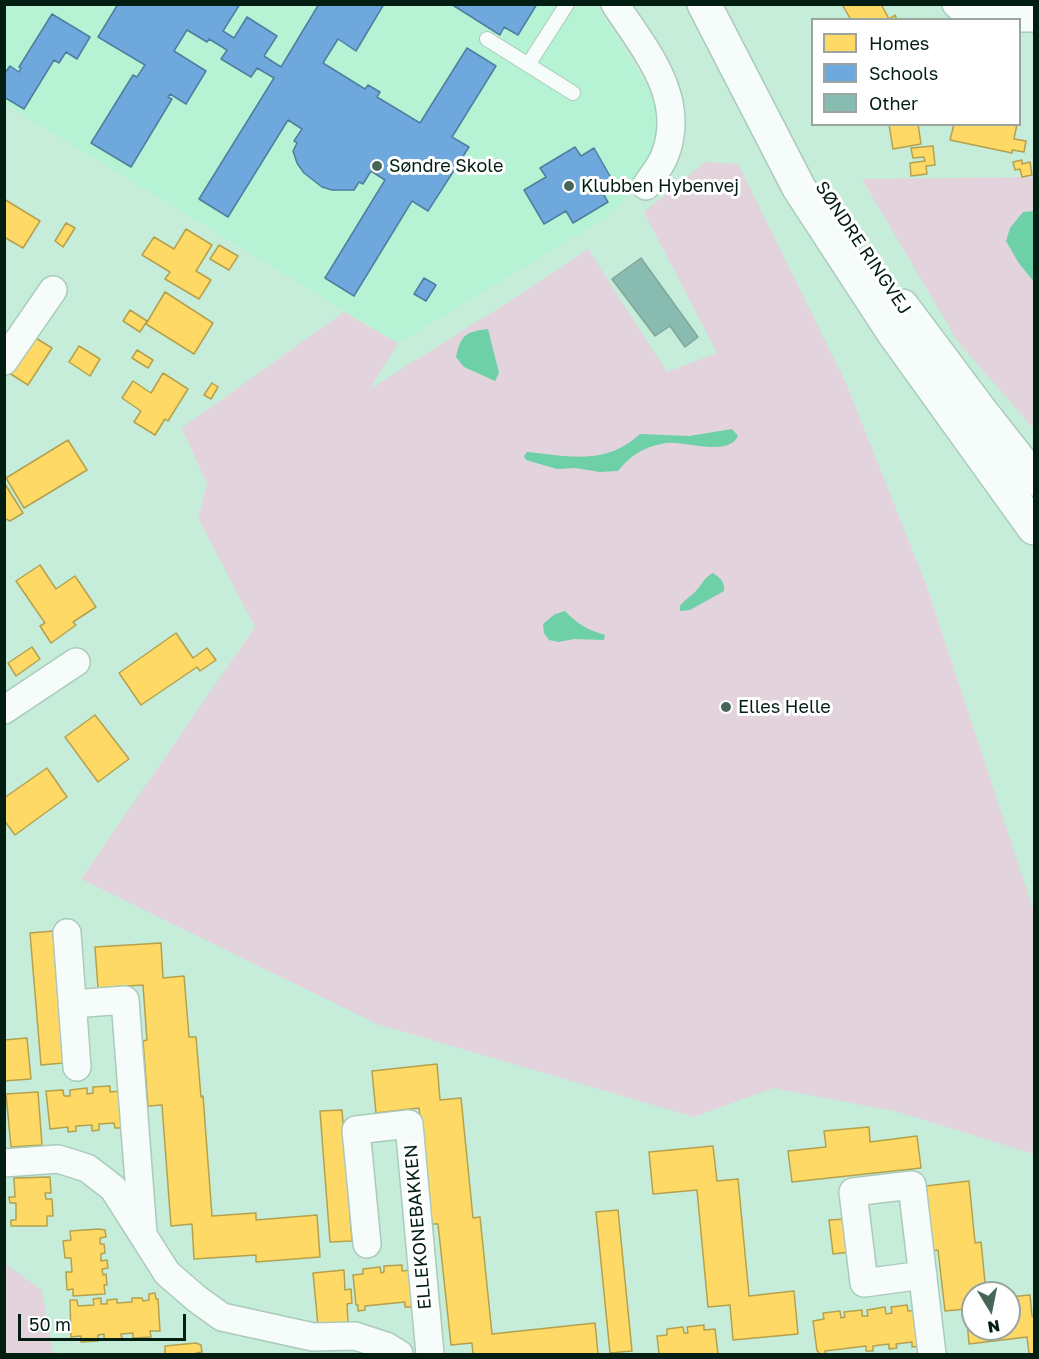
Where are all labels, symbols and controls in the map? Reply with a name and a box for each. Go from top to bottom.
legend [811,18,1021,126]
text: Homes [869,32,929,54]
text: Schools [869,62,938,84]
text: Other [869,92,918,114]
place label: Søndre Skole [389,155,503,177]
marker: Søndre Skole [370,159,384,173]
place label: Klubben Hybenvej [581,175,739,197]
street label: SØNDRE RINGVEJ [810,177,916,319]
marker: Klubben Hybenvej [562,179,576,193]
place label: Elles Helle [738,696,831,718]
marker: Elles Helle [719,700,733,714]
street label: ELLEKONEBAKKEN [400,1143,436,1311]
north arrow [961,1281,1021,1341]
scale bar [21,1302,189,1340]
text: 50 m [29,1313,71,1335]
text: N [986,1316,1002,1338]

